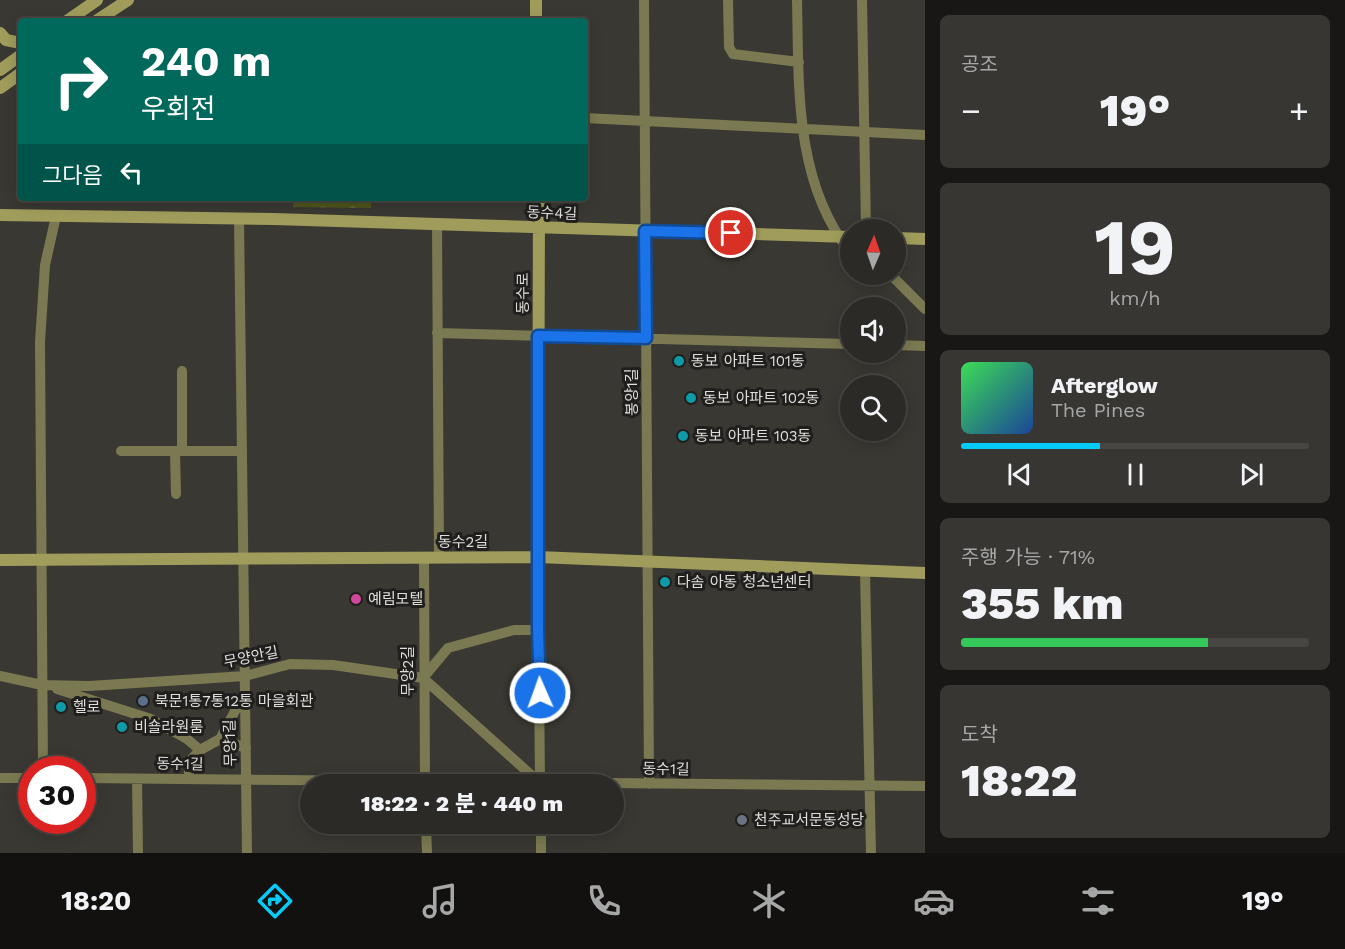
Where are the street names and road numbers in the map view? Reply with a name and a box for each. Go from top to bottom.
street label: 동수4길 [526,203,578,223]
street label: 동수로 [514,272,532,314]
street label: 봉양1길 [623,368,641,416]
street label: 동수2길 [438,533,488,551]
street label: 무양안길 [222,643,280,671]
street label: 무양2길 [399,646,417,696]
street label: 무양1길 [221,719,239,767]
street label: 동수1길 [156,755,204,773]
street label: 동수1길 [642,760,690,778]

